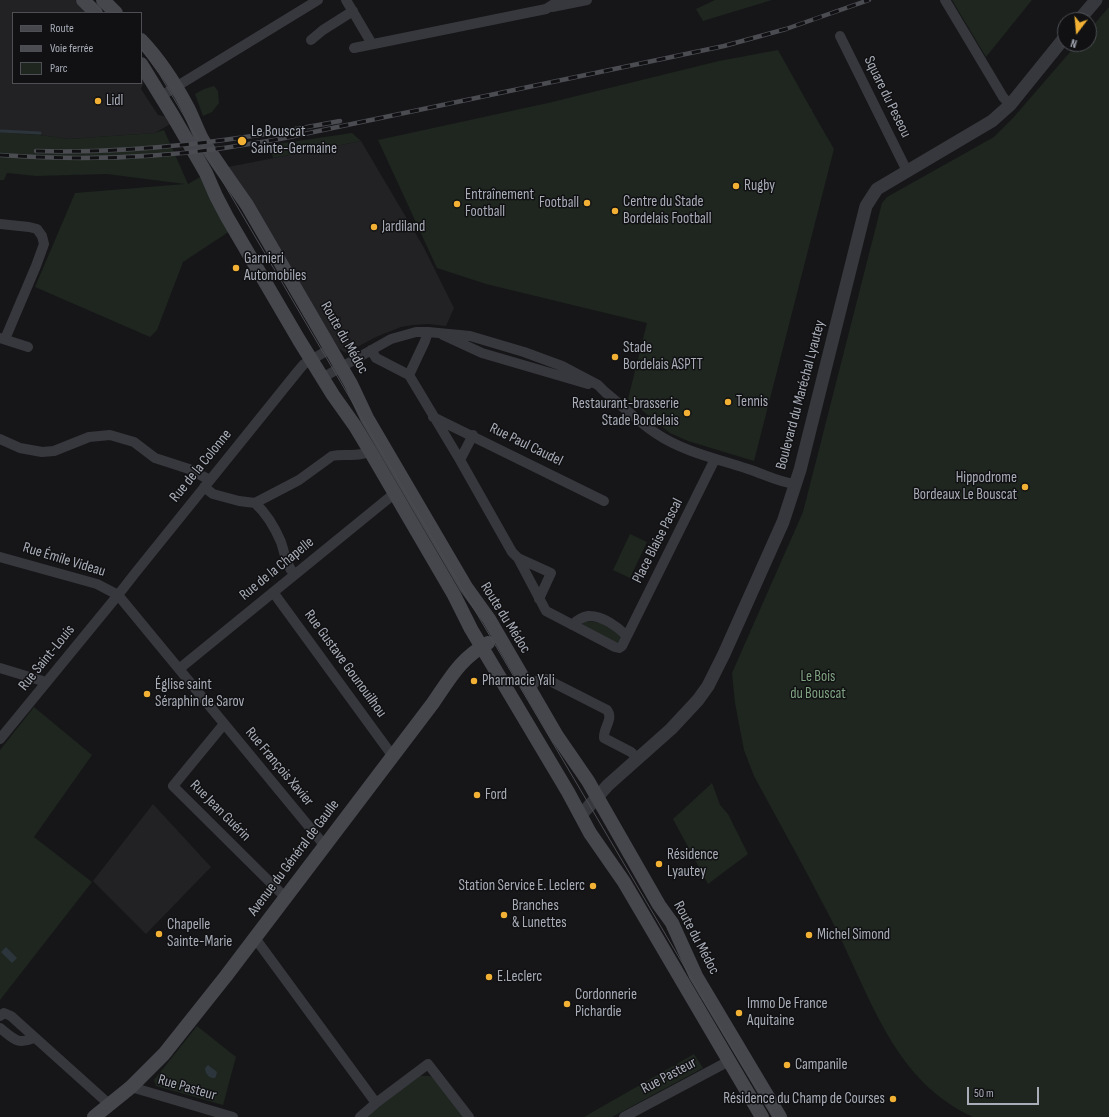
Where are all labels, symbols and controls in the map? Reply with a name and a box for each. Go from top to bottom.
legend [12,12,142,84]
north arrow [1057,12,1097,52]
text: Route [50,21,74,36]
text: N [1069,36,1078,50]
text: Voie ferrée [50,41,93,56]
street label: Square du Peseou [860,53,914,141]
text: Parc [50,61,68,76]
place label: Lidl [106,92,123,110]
marker: Lidl [93,96,103,106]
place label: Le Bouscat Sainte-Germaine [251,123,337,158]
marker: Le Bouscat Sainte-Germaine [236,135,248,147]
place label: Rugby [744,177,775,195]
marker: Rugby [731,181,741,191]
place label: Entraînement Football [465,186,534,221]
place label: Centre du Stade Bordelais Football [623,193,711,228]
place label: Football [539,194,579,212]
marker: Football [582,198,592,208]
marker: Entraînement Football [452,199,462,209]
marker: Centre du Stade Bordelais Football [610,206,620,216]
place label: Jardiland [382,218,425,236]
marker: Jardiland [369,222,379,232]
place label: Garnieri Automobiles [244,250,306,285]
marker: Garnieri Automobiles [231,263,241,273]
street label: Route du Médoc [316,299,372,377]
street label: Boulevard du Maréchal Lyautey [772,318,830,472]
place label: Stade Bordelais ASPTT [623,339,703,374]
marker: Stade Bordelais ASPTT [610,352,620,362]
place label: Tennis [736,393,768,411]
place label: Restaurant-brasserie Stade Bordelais [572,395,679,430]
marker: Tennis [723,397,733,407]
marker: Restaurant-brasserie Stade Bordelais [682,408,692,418]
street label: Rue Paul Caudel [487,420,565,470]
street label: Rue de la Colonne [166,426,236,506]
place label: Hippodrome Bordeaux Le Bouscat [913,469,1017,504]
marker: Hippodrome Bordeaux Le Bouscat [1020,482,1030,492]
street label: Place Blaise Pascal [629,496,687,586]
street label: Rue de la Chapelle [236,534,318,604]
street label: Rue Émile Videau [21,539,107,581]
street label: Route du Médoc [476,579,534,657]
street label: Rue Gustave Gounouilhou [300,607,390,721]
street label: Rue Saint-Louis [15,622,79,694]
park label: Le Bois du Bouscat [790,668,846,703]
place label: Pharmacie Yali [482,672,555,690]
place label: Église saint Séraphin de Sarov [155,676,244,711]
marker: Pharmacie Yali [469,676,479,686]
marker: Église saint Séraphin de Sarov [142,689,152,699]
street label: Rue François Xavier [241,724,317,810]
street label: Rue Jean Guérin [186,777,254,845]
place label: Ford [485,786,507,804]
marker: Ford [472,790,482,800]
street label: Avenue du Général de Gaulle [244,796,344,920]
place label: Résidence Lyautey [667,846,719,881]
marker: Résidence Lyautey [654,859,664,869]
place label: Station Service E. Leclerc [458,877,585,895]
marker: Station Service E. Leclerc [588,881,598,891]
place label: Branches & Lunettes [512,897,567,932]
street label: Route du Médoc [669,898,723,978]
marker: Branches & Lunettes [499,910,509,920]
place label: Chapelle Sainte-Marie [167,916,232,951]
place label: Michel Simond [817,926,890,944]
marker: Chapelle Sainte-Marie [154,929,164,939]
marker: Michel Simond [804,930,814,940]
place label: E.Leclerc [497,968,542,986]
marker: E.Leclerc [484,972,494,982]
place label: Cordonnerie Pichardie [575,986,637,1021]
place label: Immo De France Aquitaine [747,995,828,1030]
marker: Cordonnerie Pichardie [562,999,572,1009]
marker: Immo De France Aquitaine [734,1008,744,1018]
street label: Rue Pasteur [638,1054,700,1098]
place label: Campanile [795,1056,847,1074]
marker: Campanile [782,1060,792,1070]
street label: Rue Pasteur [156,1071,218,1105]
scale bar [969,1079,1041,1105]
text: 50 m [974,1086,994,1101]
place label: Résidence du Champ de Courses [723,1090,885,1108]
marker: Résidence du Champ de Courses [888,1094,898,1104]

